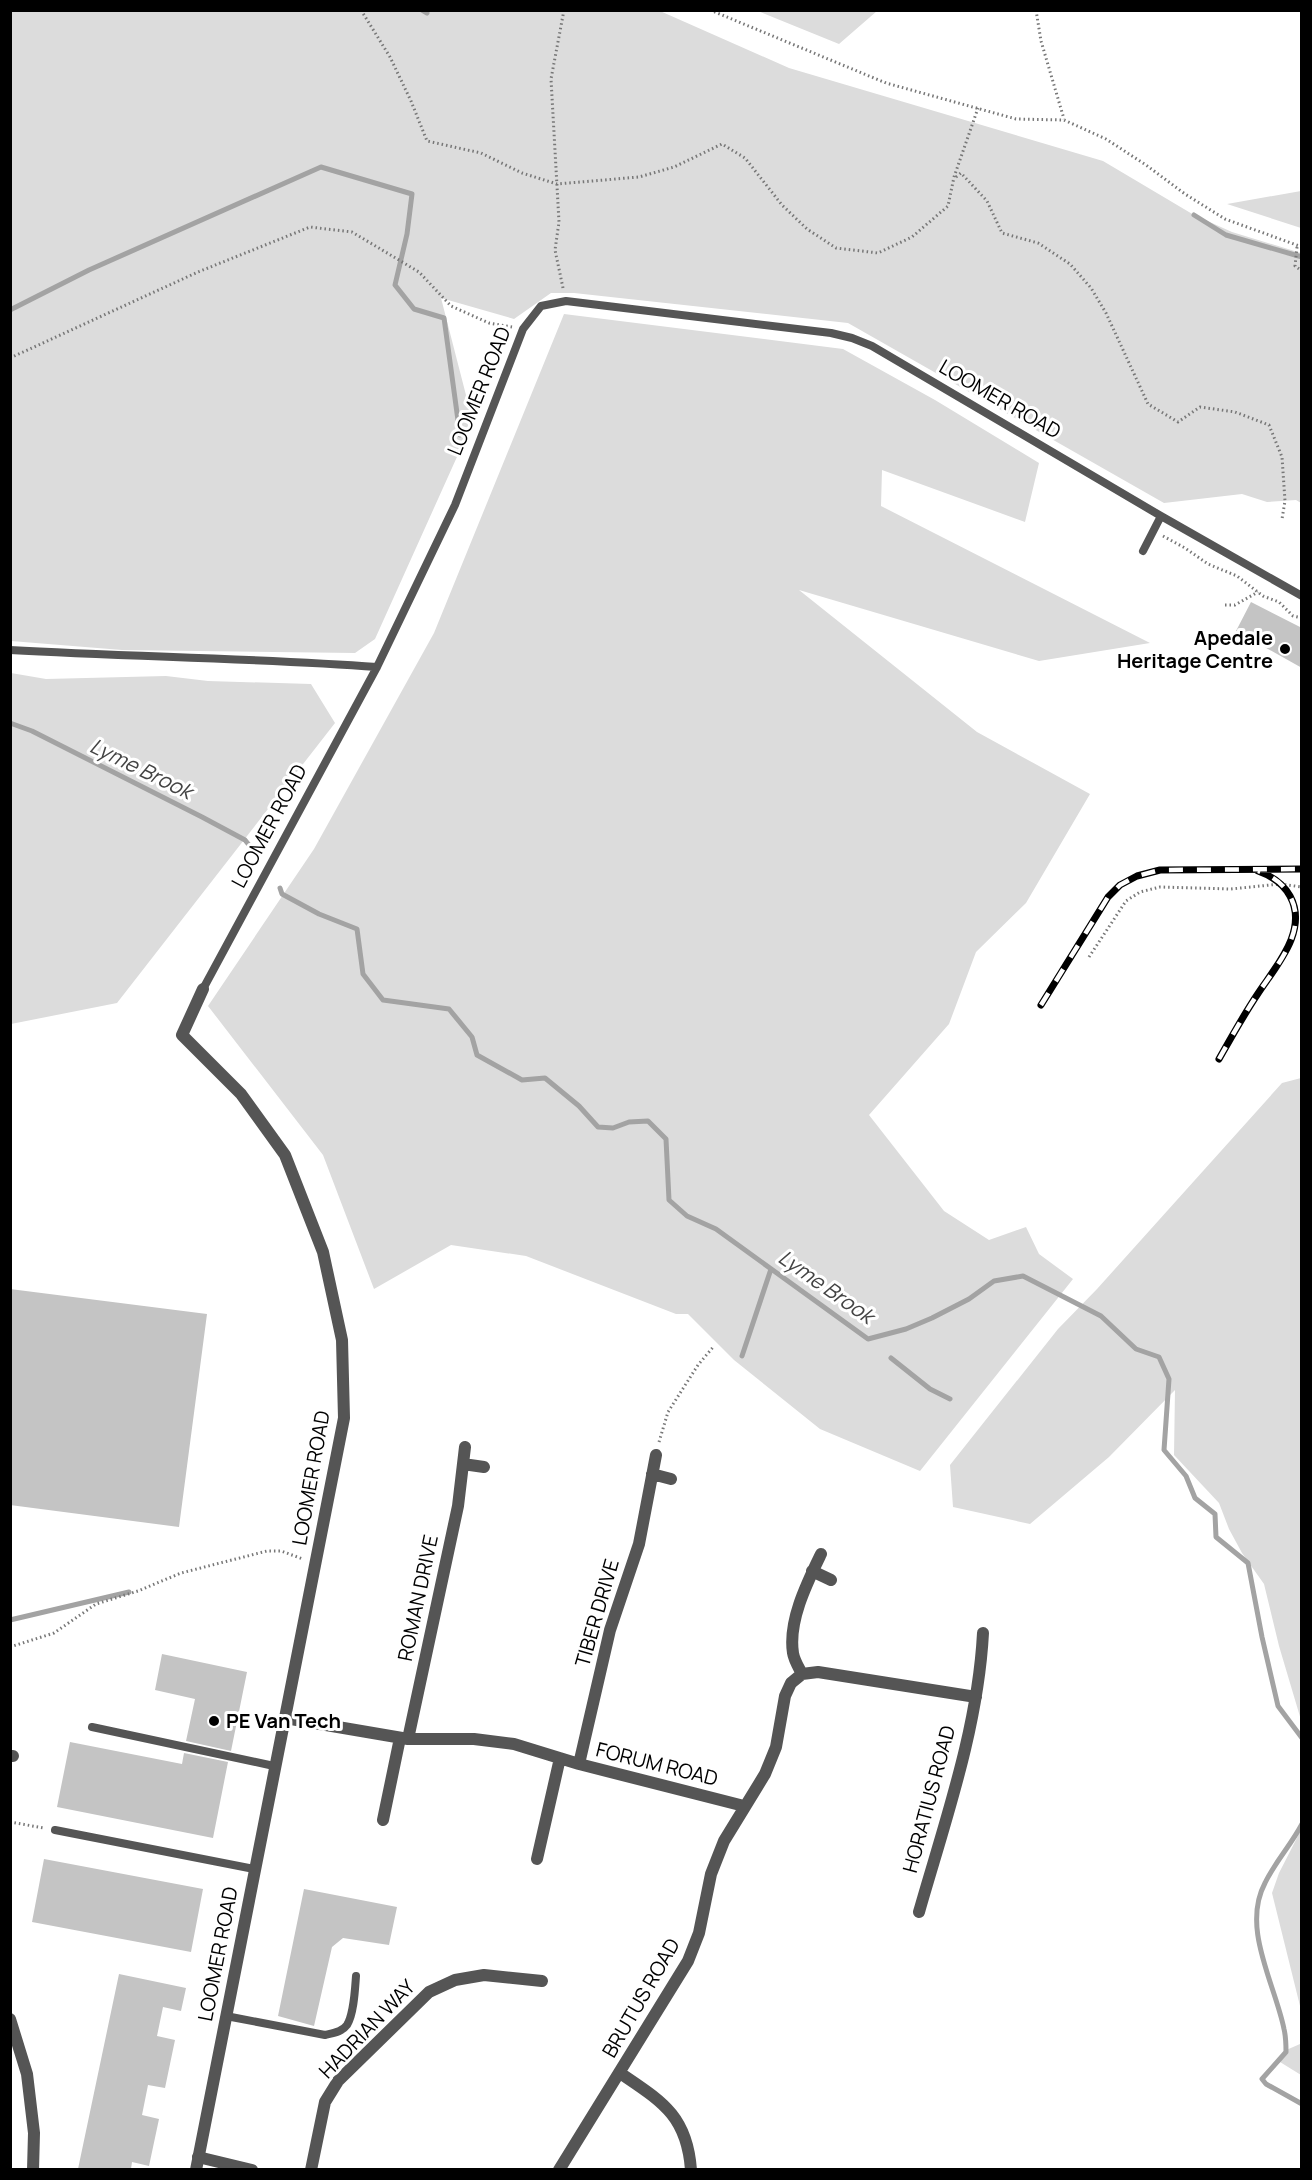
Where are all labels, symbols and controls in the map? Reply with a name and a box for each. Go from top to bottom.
street label: LOOMER ROAD [440,323,517,459]
street label: LOOMER ROAD [934,353,1066,444]
place label: Apedale Heritage Centre [1117,624,1273,674]
marker: Apedale Heritage Centre [1278,642,1292,656]
water label: Lyme Brook [86,731,200,806]
street label: LOOMER ROAD [225,759,312,892]
water label: Lyme Brook [773,1243,882,1331]
street label: LOOMER ROAD [285,1408,336,1547]
street label: ROMAN DRIVE [391,1532,444,1664]
street label: TIBER DRIVE [568,1556,625,1670]
place label: PE Van Tech [226,1707,341,1734]
marker: PE Van Tech [207,1714,221,1728]
street label: HORATIUS ROAD [896,1722,961,1875]
street label: FORUM ROAD [593,1735,721,1792]
street label: LOOMER ROAD [191,1884,244,2023]
street label: BRUTUS ROAD [596,1933,686,2062]
street label: HADRIAN WAY [313,1973,421,2084]

